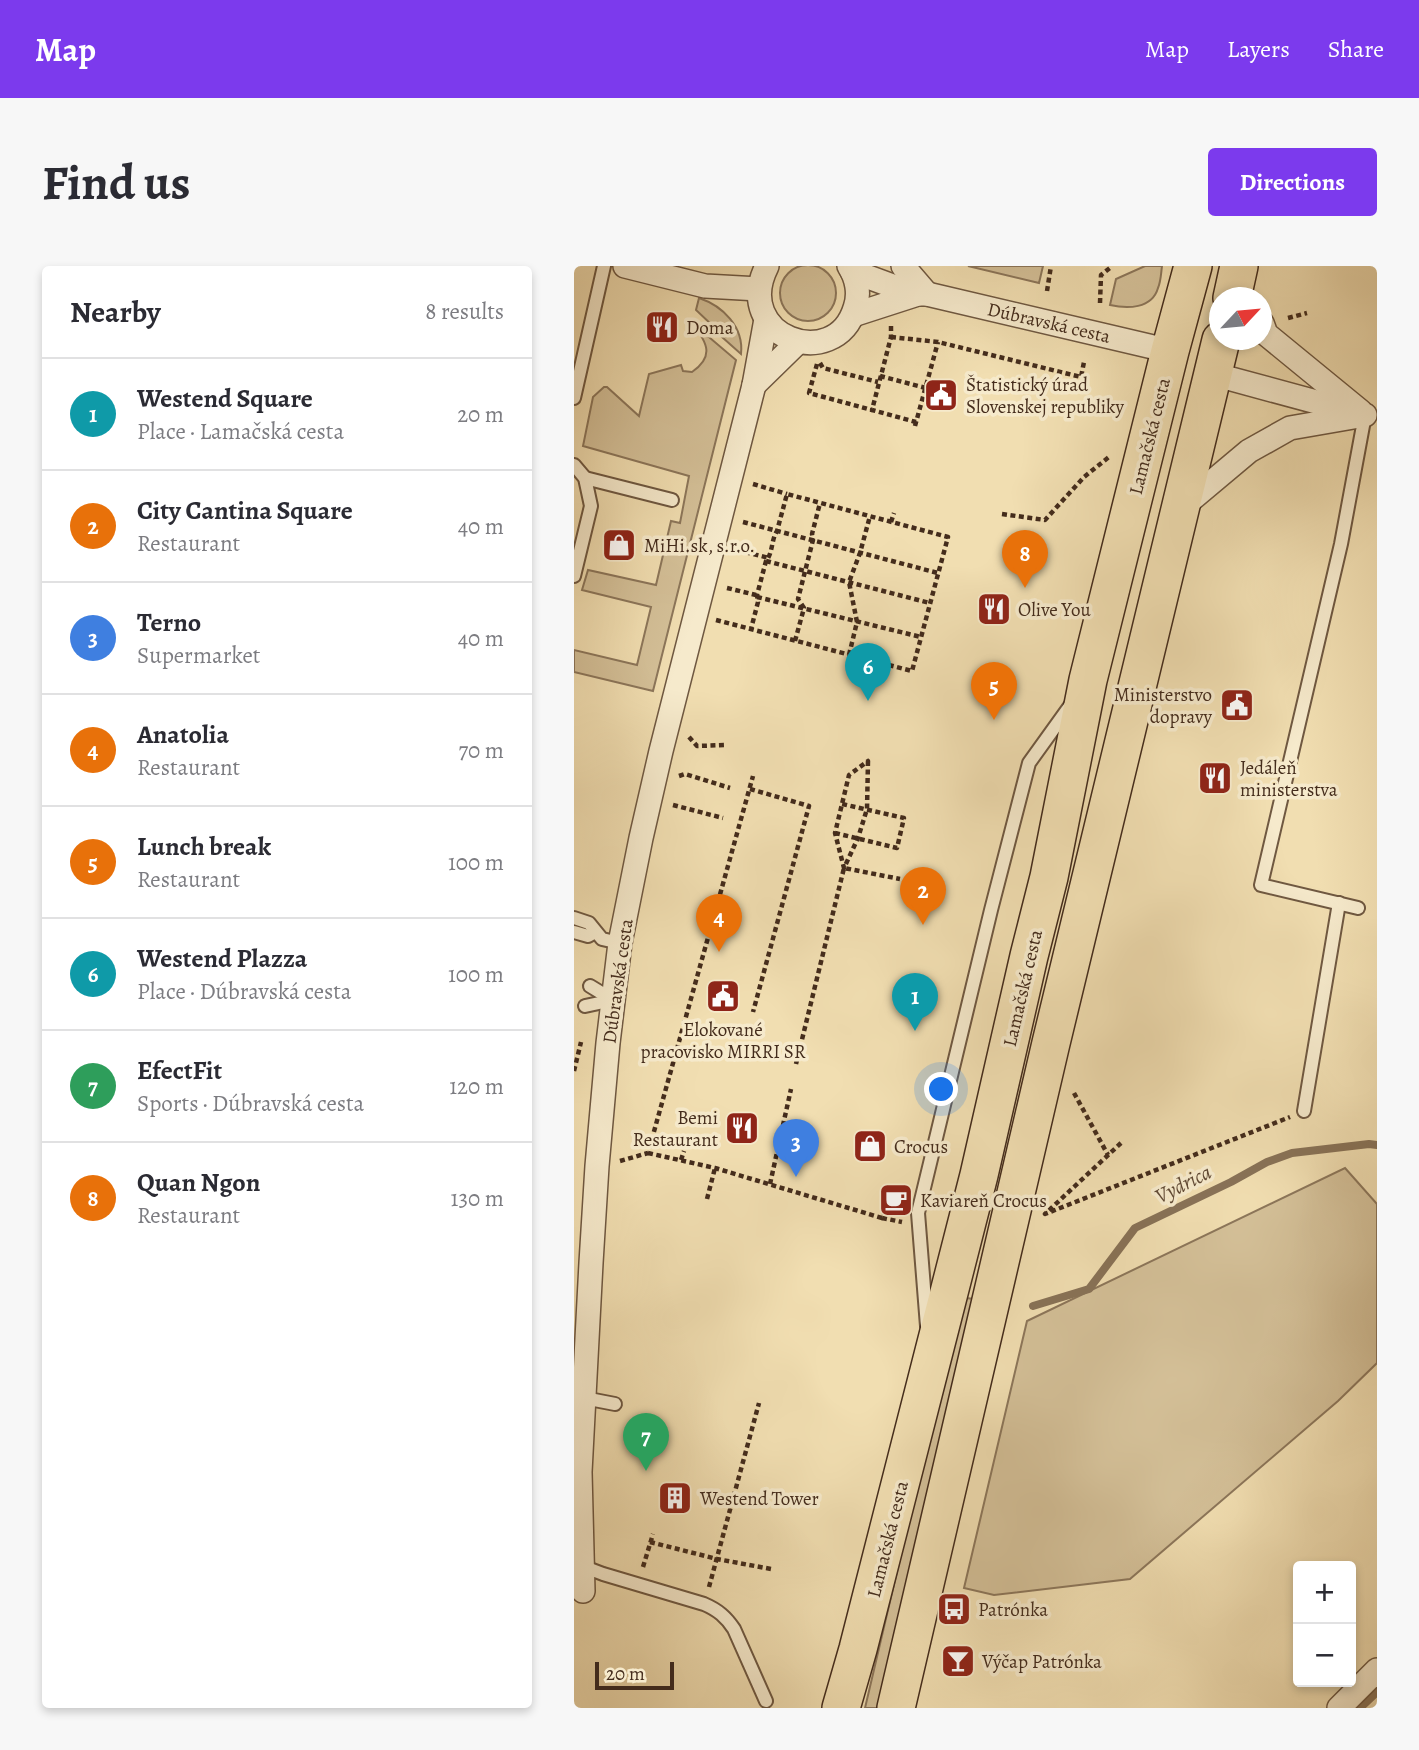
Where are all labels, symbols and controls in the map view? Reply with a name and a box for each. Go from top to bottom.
text: Map [35,27,96,72]
text: Map [1145,33,1189,65]
text: Layers [1227,33,1290,65]
text: Share [1328,33,1384,65]
button: Directions [1208,148,1377,216]
text: Find us [42,149,190,216]
north arrow [1209,287,1272,350]
text: Nearby [70,292,161,332]
text: 8 results [425,296,504,327]
street label: Dúbravská cesta [985,296,1113,350]
restaurant icon: Doma [643,308,681,346]
place label: Doma [686,315,734,341]
place label: Štatistický úrad Slovenskej republiky [966,372,1124,420]
street label: Lamačská cesta [1123,375,1177,497]
public building icon: Štatistický úrad Slovenskej republiky [922,376,960,414]
text: Westend Square [137,381,313,416]
text: 1 [89,399,97,430]
text: 20 m [457,399,504,430]
text: Place · Lamačská cesta [137,416,344,447]
text: City Cantina Square [137,493,353,528]
text: 2 [87,511,99,542]
text: 40 m [458,511,504,542]
shop icon: MiHi.sk, s.r.o. [600,526,638,564]
text: Restaurant [137,528,240,559]
pin: 8 [1002,530,1048,588]
place label: MiHi.sk, s.r.o. [644,533,755,559]
restaurant icon: Olive You [975,590,1013,628]
place label: Olive You [1018,597,1091,623]
text: Terno [137,605,201,640]
text: 3 [88,623,98,654]
text: 40 m [458,623,504,654]
text: Supermarket [137,640,260,671]
pin: 6 [845,643,891,701]
pin: 5 [971,662,1017,720]
place label: Ministerstvo dopravy [1114,682,1213,730]
public building icon: Ministerstvo dopravy [1218,686,1256,724]
text: Anatolia [137,717,229,752]
text: 4 [88,735,98,766]
text: 70 m [458,735,504,766]
text: Restaurant [137,752,240,783]
place label: Jedáleň ministerstva [1240,755,1338,803]
restaurant icon: Jedáleň ministerstva [1196,759,1234,797]
text: Lunch break [137,829,271,864]
text: 5 [88,847,98,878]
text: 100 m [448,847,504,878]
text: Restaurant [137,864,240,895]
pin: 2 [900,867,946,925]
pin: 4 [696,894,742,952]
street label: Dúbravská cesta [596,917,640,1045]
street label: Lamačská cesta [997,927,1049,1049]
text: Westend Plazza [137,941,307,976]
text: 6 [88,959,98,990]
text: 100 m [448,959,504,990]
pin: 1 [892,973,938,1031]
text: Place · Dúbravská cesta [137,976,352,1007]
public building icon: Elokované pracovisko MIRRI SR [704,977,742,1015]
place label: Elokované pracovisko MIRRI SR [640,1017,806,1065]
text: EfectFit [137,1053,222,1088]
text: 7 [88,1071,98,1102]
text: 120 m [449,1071,504,1102]
your location [924,1072,958,1106]
text: Sports · Dúbravská cesta [137,1088,364,1119]
place label: Bemi Restaurant [633,1105,718,1153]
restaurant icon: Bemi Restaurant [723,1109,761,1147]
pin: 3 [773,1119,819,1177]
shop icon: Crocus [851,1127,889,1165]
place label: Crocus [894,1134,948,1160]
water label: Vydrica [1150,1158,1216,1210]
text: Quan Ngon [137,1165,260,1200]
cafe icon: Kaviareň Crocus [877,1181,915,1219]
text: 8 [87,1183,99,1214]
text: 130 m [451,1183,504,1214]
place label: Kaviareň Crocus [920,1188,1047,1214]
text: Restaurant [137,1200,240,1231]
pin: 7 [623,1413,669,1471]
street label: Lamačská cesta [861,1478,915,1600]
building icon: Westend Tower [656,1479,694,1517]
place label: Westend Tower [699,1486,819,1512]
map controls [1293,1561,1356,1687]
button: + [1293,1561,1356,1624]
bus stop icon: Patrónka [935,1590,973,1628]
place label: Patrónka [978,1597,1048,1623]
button: − [1293,1624,1356,1687]
bar icon: Výčap Patrónka [939,1642,977,1680]
place label: Výčap Patrónka [981,1649,1102,1675]
scale bar [595,1659,674,1691]
text: 20 m [606,1661,645,1687]

